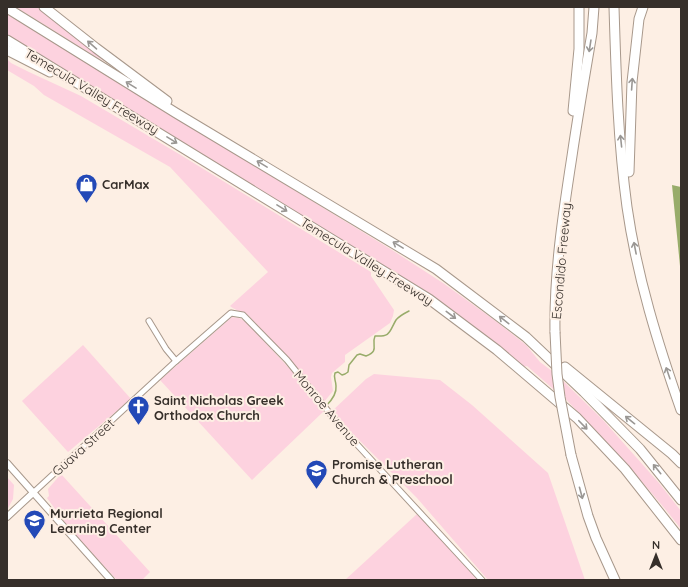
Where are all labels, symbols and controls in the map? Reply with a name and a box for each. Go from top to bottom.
one-way arrow [585,39,593,52]
one-way arrow [87,40,97,49]
street label: Temecula Valley Freeway [22,45,162,137]
one-way arrow [628,78,636,91]
one-way arrow [126,81,137,89]
one-way arrow [617,134,624,147]
one-way arrow [166,136,177,144]
one-way arrow [256,160,268,168]
shop icon: CarMax [74,171,100,204]
place label: CarMax [102,176,150,192]
street label: Escondido Freeway [548,202,574,320]
one-way arrow [276,205,288,213]
street label: Temecula Valley Freeway [298,214,436,308]
one-way arrow [393,241,404,249]
one-way arrow [631,242,639,255]
one-way arrow [445,311,456,320]
one-way arrow [498,315,509,324]
street label: Monroe Avenue [291,367,363,449]
one-way arrow [664,367,671,380]
place label: Saint Nicholas Greek Orthodox Church [154,392,284,423]
church icon: Saint Nicholas Greek Orthodox Church [126,394,152,427]
street label: Guava Street [49,415,117,479]
one-way arrow [625,416,636,425]
one-way arrow [578,420,588,430]
place label: Promise Lutheran Church & Preschool [332,456,453,487]
school or university icon: Promise Lutheran Church & Preschool [304,458,330,491]
one-way arrow [652,464,661,475]
one-way arrow [578,486,585,499]
place label: Murrieta Regional Learning Center [50,505,163,536]
school or university icon: Murrieta Regional Learning Center [21,507,47,540]
north arrow [636,535,676,575]
text: N [652,538,660,552]

